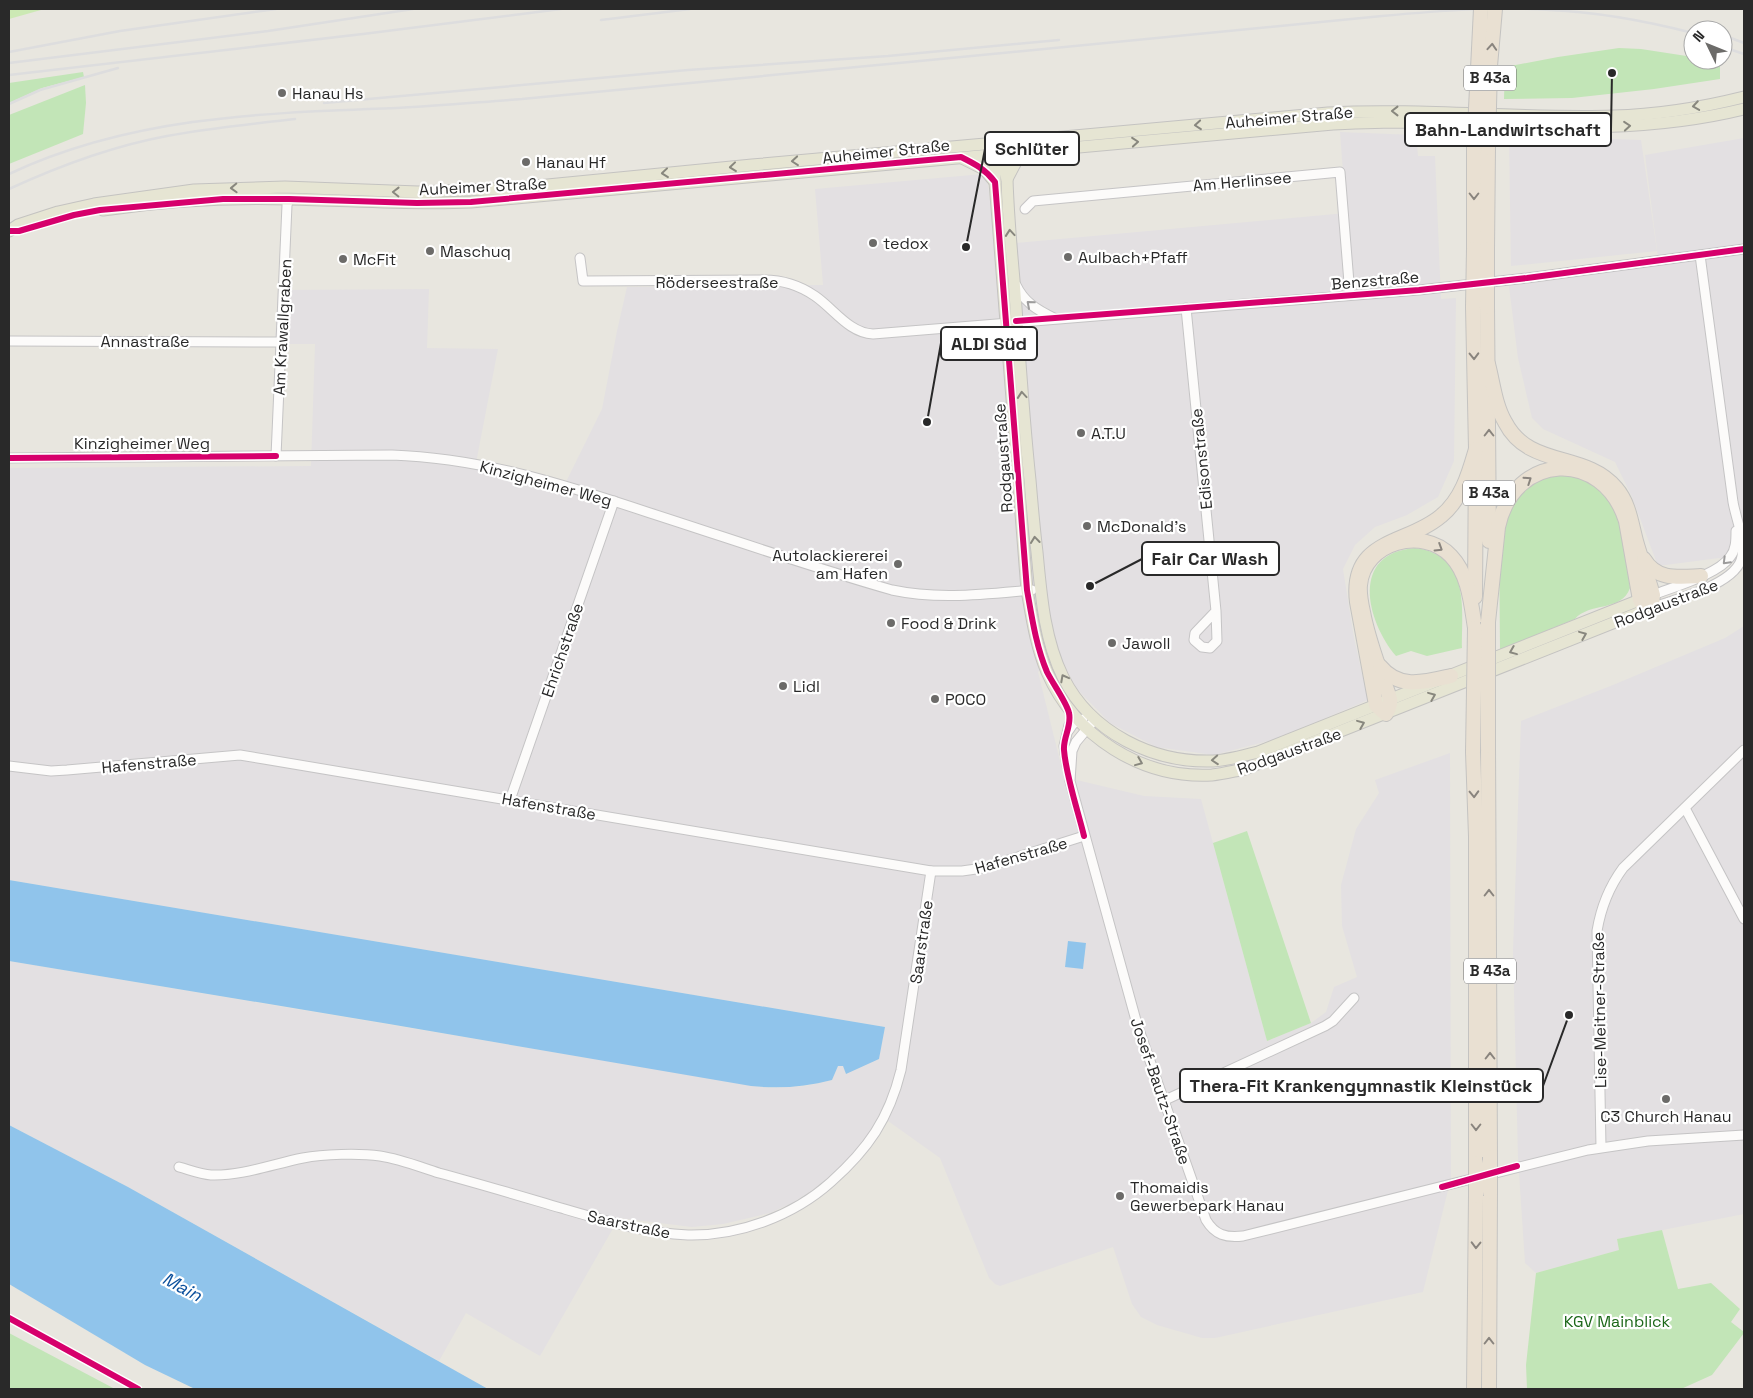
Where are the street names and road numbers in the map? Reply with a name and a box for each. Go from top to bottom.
road number: B 43a [1464,66,1516,90]
street label: Auheimer Straße [1224,101,1354,134]
street label: Auheimer Straße [821,134,951,169]
street label: Am Herlinsee [1192,167,1292,196]
street label: Auheimer Straße [419,173,548,200]
street label: Am Krawallgraben [268,258,297,396]
street label: Benzstraße [1330,266,1420,295]
street label: Röderseestraße [655,272,779,293]
street label: Annastraße [101,331,189,352]
street label: Rodgaustraße [989,403,1018,513]
street label: Edisonstraße [1186,407,1217,510]
street label: Kinzigheimer Weg [74,433,210,454]
street label: Kinzigheimer Weg [477,456,614,511]
road number: B 43a [1463,480,1515,506]
street label: Rodgaustraße [1611,574,1721,633]
street label: Ehrichstraße [537,600,588,700]
street label: Rodgaustraße [1234,723,1344,780]
street label: Hafenstraße [101,749,197,778]
street label: Hafenstraße [500,788,598,825]
street label: Hafenstraße [972,832,1070,879]
street label: Saarstraße [905,899,938,985]
street label: Lise-Meitner-Straße [1588,932,1611,1088]
road number: B 43a [1464,958,1516,984]
street label: Josef-Bautz-Straße [1126,1015,1196,1167]
street label: Saarstraße [586,1205,672,1244]

